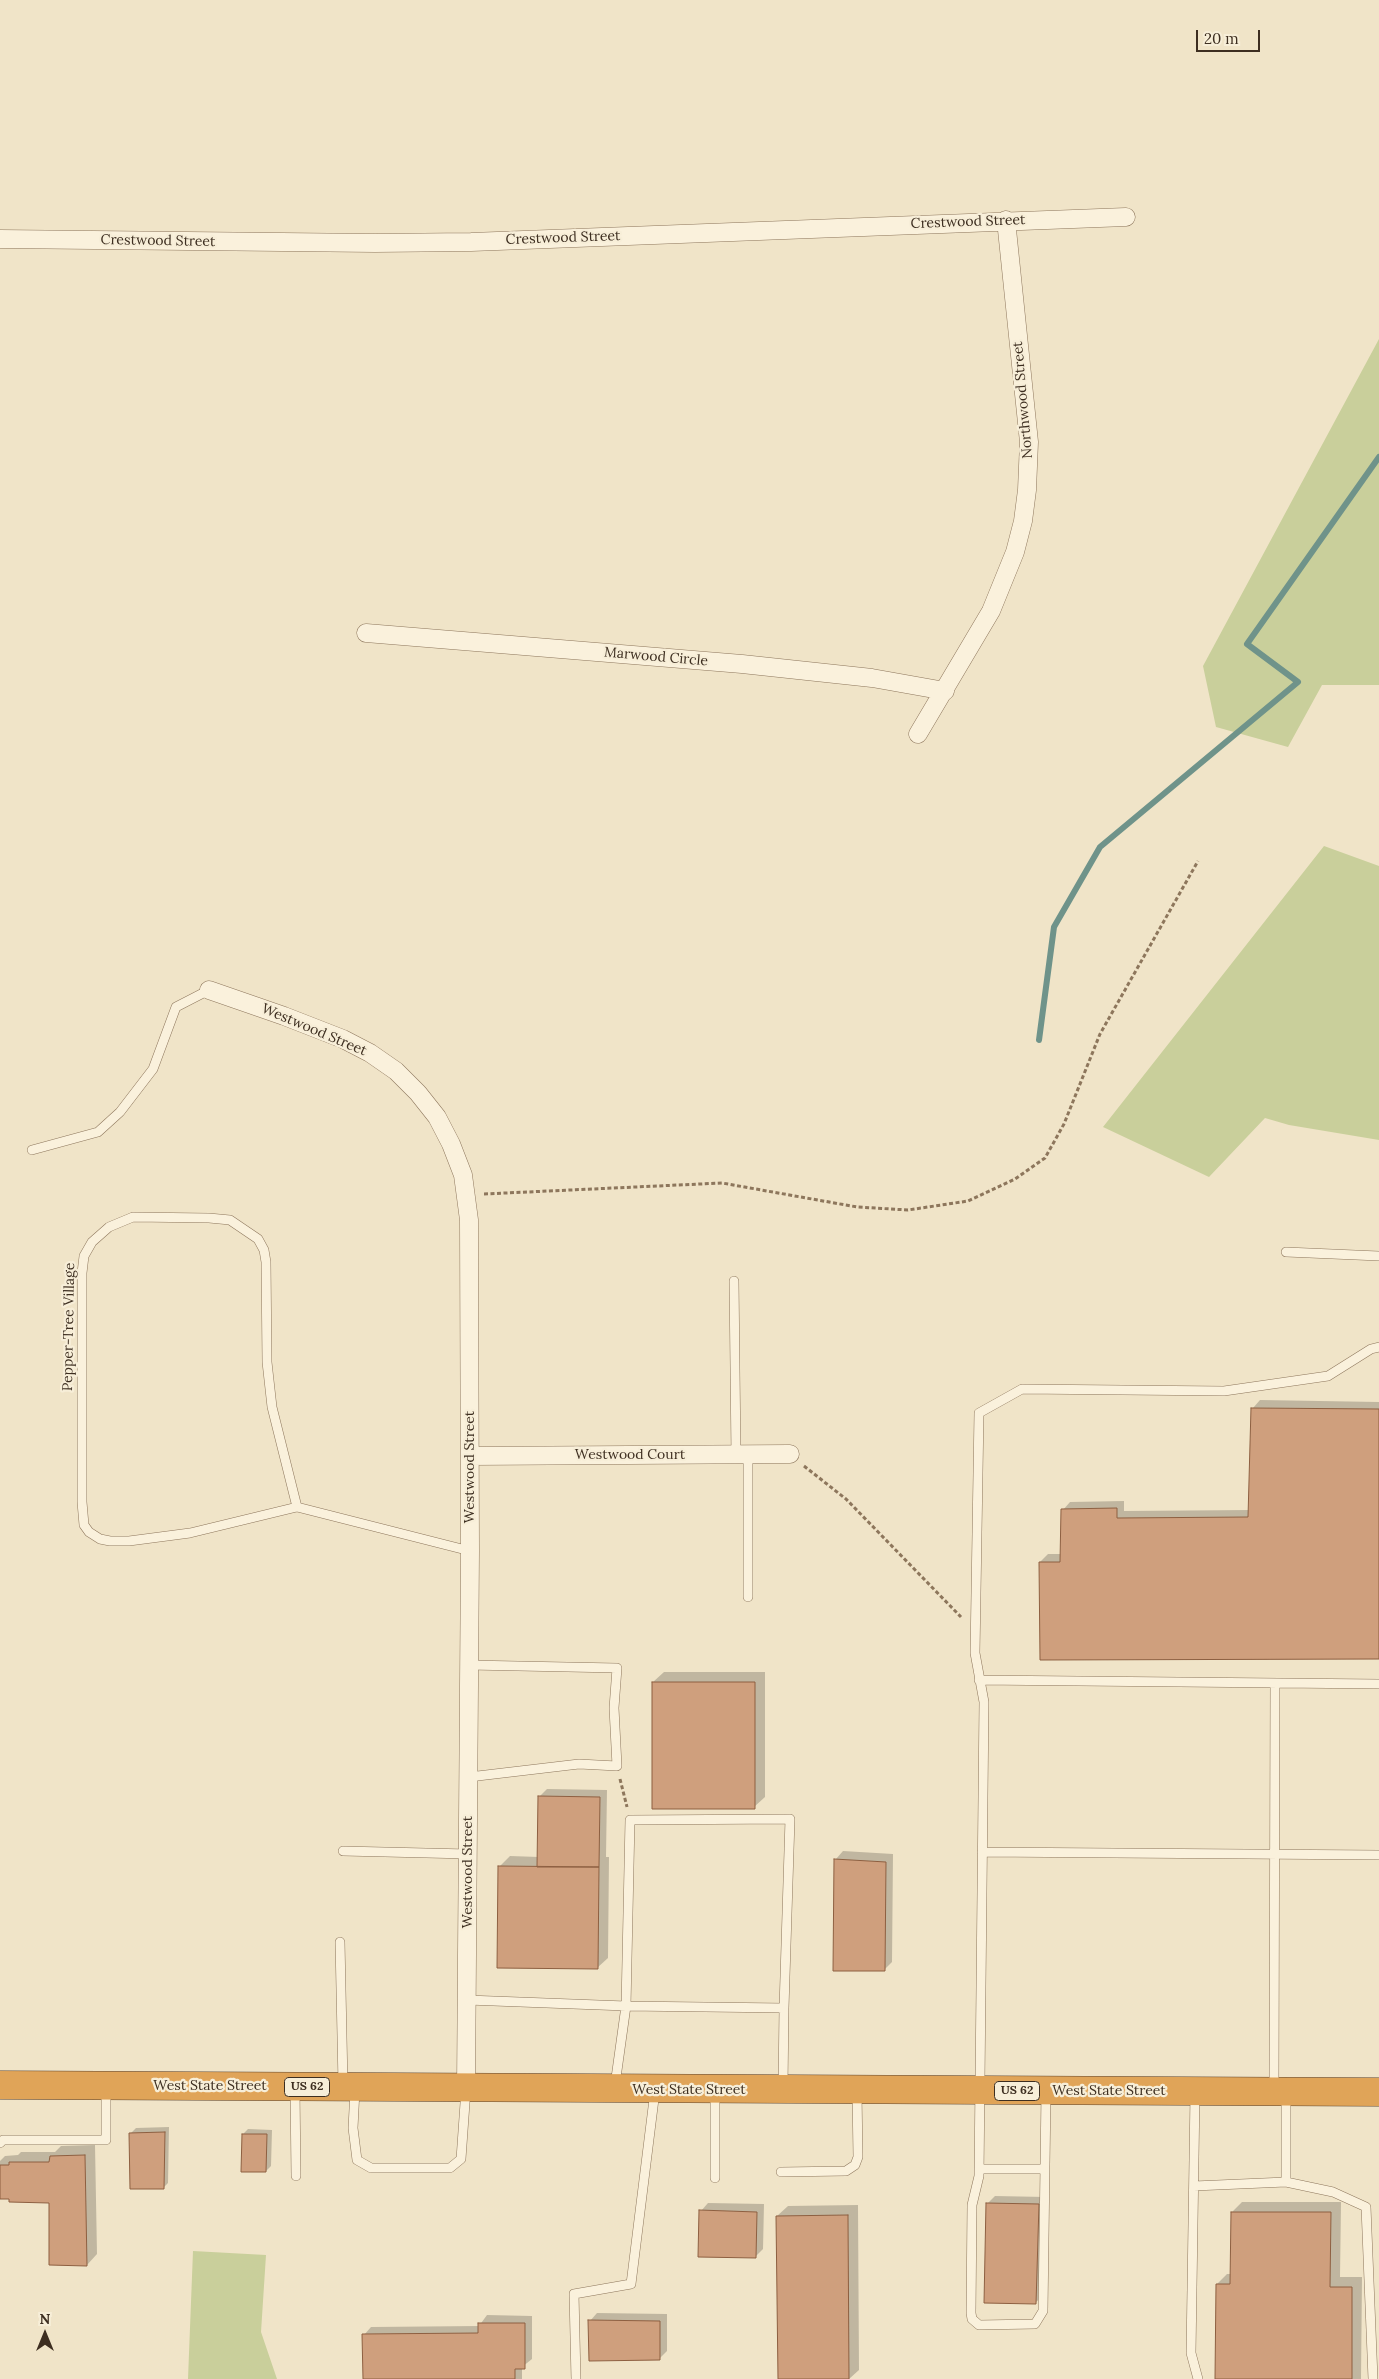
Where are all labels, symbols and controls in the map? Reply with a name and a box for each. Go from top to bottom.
scale bar [1199,20,1263,52]
text: 20 m [1204,29,1239,48]
street label: Crestwood Street [910,212,1026,232]
street label: Crestwood Street [505,228,621,248]
street label: Crestwood Street [101,232,215,250]
street label: Northwood Street [1009,341,1037,459]
street label: Marwood Circle [603,644,709,670]
street label: Westwood Street [259,1000,369,1060]
street label: Pepper-Tree Village [59,1263,79,1391]
street label: Westwood Street [462,1411,478,1523]
street label: Westwood Court [575,1447,685,1463]
street label: Westwood Street [460,1816,476,1928]
street label: West State Street [153,2078,267,2094]
road number: US 62 [284,2078,330,2096]
street label: West State Street [632,2082,746,2098]
road number: US 62 [994,2082,1040,2100]
street label: West State Street [1052,2083,1166,2099]
north arrow [20,2309,70,2359]
text: N [40,2310,50,2328]

